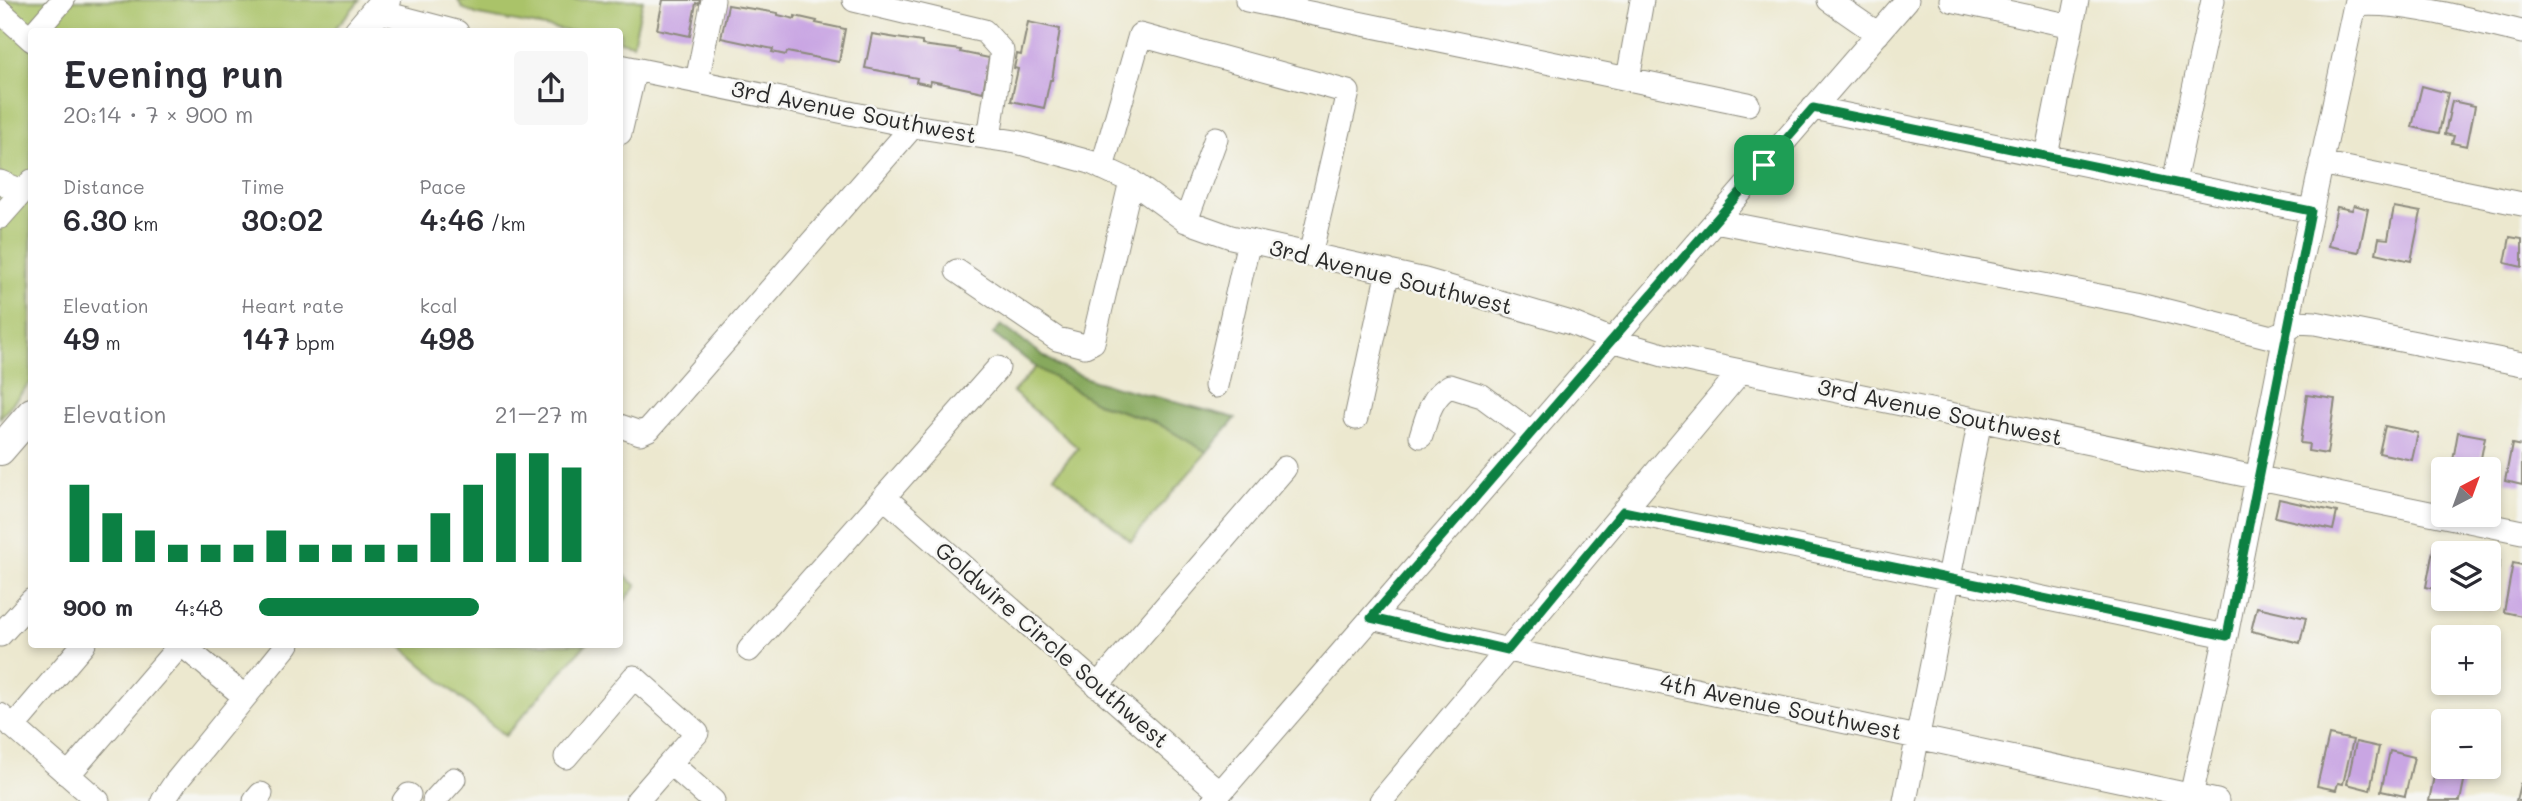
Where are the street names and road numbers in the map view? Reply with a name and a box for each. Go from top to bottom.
street label: 3rd Avenue Southwest [729,72,980,150]
street label: 3rd Avenue Southwest [1267,231,1516,321]
street label: 3rd Avenue Southwest [1815,370,2065,452]
street label: Goldwire Circle Southwest [929,534,1176,754]
street label: 4th Avenue Southwest [1658,666,1905,746]

